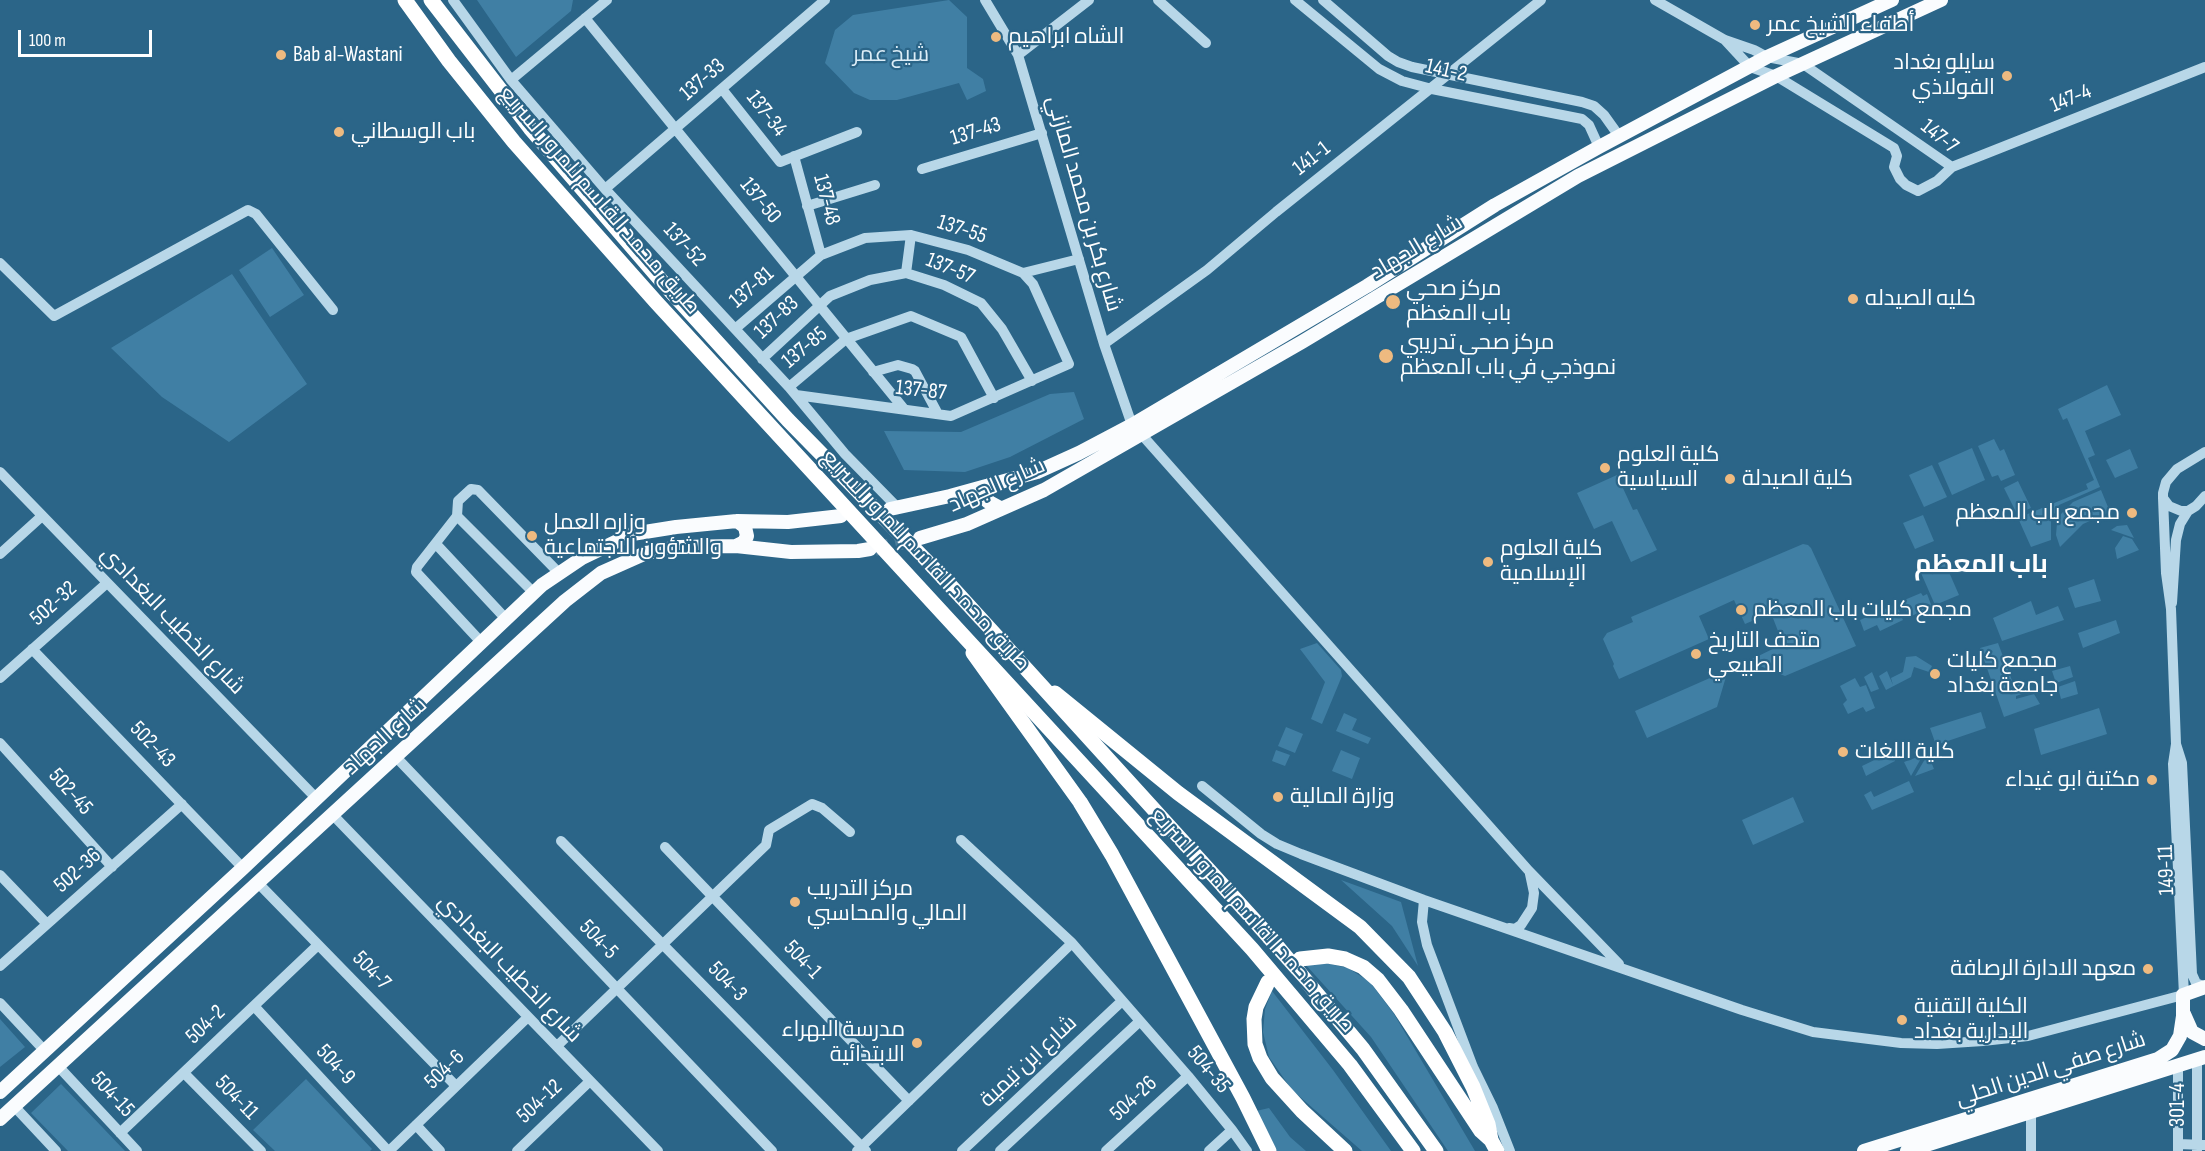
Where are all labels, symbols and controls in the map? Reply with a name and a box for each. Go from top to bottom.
place label: أطفاء الشيخ عمر [1767,12,1914,38]
scale bar [21,18,154,56]
marker: أطفاء الشيخ عمر [1748,18,1762,32]
place label: الشاه ابراهيم [1008,24,1125,50]
text: 100 m [29,30,66,51]
marker: الشاه ابراهيم [989,30,1003,44]
place label: Bab al-Wastani [293,42,403,68]
park label: شيخ عمر [853,42,929,68]
marker: Bab al-Wastani [274,48,288,62]
place label: سايلو بغداد الفولاذي [1893,50,1995,101]
street label: 137-33 [675,53,731,107]
street label: 141-2 [1423,53,1469,89]
marker: سايلو بغداد الفولاذي [2000,69,2014,83]
street label: 147-4 [2047,79,2095,119]
street label: طريق محمد القاسم للمرور السريع [493,81,705,321]
street label: 137-34 [740,86,792,142]
street label: شارع بكر بن محمد المازني [1040,93,1126,315]
street label: 137-43 [948,112,1004,152]
street label: 147-7 [1915,114,1963,160]
place label: باب الوسطاني [351,119,475,145]
marker: باب الوسطاني [332,125,346,139]
street label: 141-1 [1288,136,1336,182]
street label: 137-48 [807,172,845,228]
street label: 137-50 [734,173,786,229]
street label: 137-55 [934,210,990,250]
street label: شارع الجهاد [1366,210,1468,286]
street label: 137-52 [657,217,711,273]
street label: 137-57 [922,247,978,291]
street label: 137-81 [724,262,780,314]
place label: مركز صحي باب المغظم [1406,276,1511,328]
place label: كليه الصيدله [1865,286,1976,312]
street label: 137-83 [749,291,805,345]
marker: كليه الصيدله [1846,292,1860,306]
marker: مركز صحي باب المغظم [1384,293,1402,311]
street label: 137-85 [777,321,833,375]
place label: مركز صحي تدريبي نموذجي في باب المعظم [1400,330,1616,382]
marker: مركز صحي تدريبي نموذجي في باب المعظم [1377,347,1395,365]
street label: 137-87 [894,375,948,407]
place label: كلية العلوم السياسية [1617,442,1719,494]
street label: طريق محمد القاسم للمرور السريع [815,444,1035,678]
street label: شارع الجهاد [945,453,1049,519]
marker: كلية العلوم السياسية [1598,461,1612,475]
place label: كلية الصيدلة [1742,466,1853,492]
marker: كلية الصيدلة [1723,472,1737,486]
place label: مجمع باب المعظم [1955,500,2120,526]
marker: مجمع باب المعظم [2125,506,2139,520]
place label: وزاره العمل والشؤون الاجتماعية [544,510,722,562]
marker: وزاره العمل والشؤون الاجتماعية [525,529,539,543]
place label: كلية العلوم الإسلامية [1500,536,1602,588]
street label: شارع الخطيب البغدادي [94,541,250,701]
district label: باب المعظم [1914,549,2048,581]
marker: كلية العلوم الإسلامية [1481,555,1495,569]
street label: 502-32 [25,576,83,632]
place label: مجمع كليات باب المعظم [1753,597,1972,623]
marker: مجمع كليات باب المعظم [1734,603,1748,617]
place label: متحف التاريخ الطبيعي [1708,628,1821,680]
marker: متحف التاريخ الطبيعي [1689,647,1703,661]
place label: مجمع كليات جامعة بغداد [1947,648,2058,700]
marker: مجمع كليات جامعة بغداد [1928,667,1942,681]
street label: شارع الجهاد [339,693,433,781]
street label: 502-43 [124,716,180,774]
place label: كلية اللغات [1855,739,1955,765]
marker: كلية اللغات [1836,745,1850,759]
street label: 502-45 [42,763,98,821]
place label: مكتبة ابو غيداء [2005,767,2140,793]
marker: مكتبة ابو غيداء [2145,773,2159,787]
place label: وزارة المالية [1290,784,1394,810]
marker: وزارة المالية [1271,790,1285,804]
street label: طريق محمد القاسم للمرور السريع [1144,803,1360,1039]
street label: 502-36 [49,843,107,899]
street label: 149-11 [2153,844,2181,896]
place label: مركز التدريب المالي والمحاسبي [807,876,967,927]
street label: شارع الخطيب البغدادي [431,889,587,1049]
marker: مركز التدريب المالي والمحاسبي [788,895,802,909]
street label: 504-5 [573,915,623,965]
street label: 504-1 [777,935,827,985]
street label: 504-7 [346,946,396,996]
place label: معهد الادارة الرصافة [1950,956,2136,982]
street label: 504-3 [702,957,752,1007]
marker: معهد الادارة الرصافة [2141,962,2155,976]
place label: الكلية التقنية الإدارية بغداد [1914,994,2028,1046]
street label: 504-2 [181,1000,231,1050]
street label: شارع ابن تيمية [975,1010,1083,1114]
marker: الكلية التقنية الإدارية بغداد [1895,1013,1909,1027]
place label: مدرسة البهراء الابتدائية [781,1017,905,1068]
street label: شارع صفي الدين الحلي [1953,1027,2149,1113]
marker: مدرسة البهراء الابتدائية [910,1036,924,1050]
street label: 504-9 [310,1039,360,1091]
street label: 504-35 [1181,1041,1235,1099]
street label: 504-6 [419,1045,471,1095]
street label: 504-15 [84,1067,140,1123]
street label: 504-11 [209,1070,263,1126]
street label: 504-26 [1105,1071,1163,1127]
street label: 504-12 [512,1074,568,1130]
street label: 301-4 [2165,1083,2191,1127]

